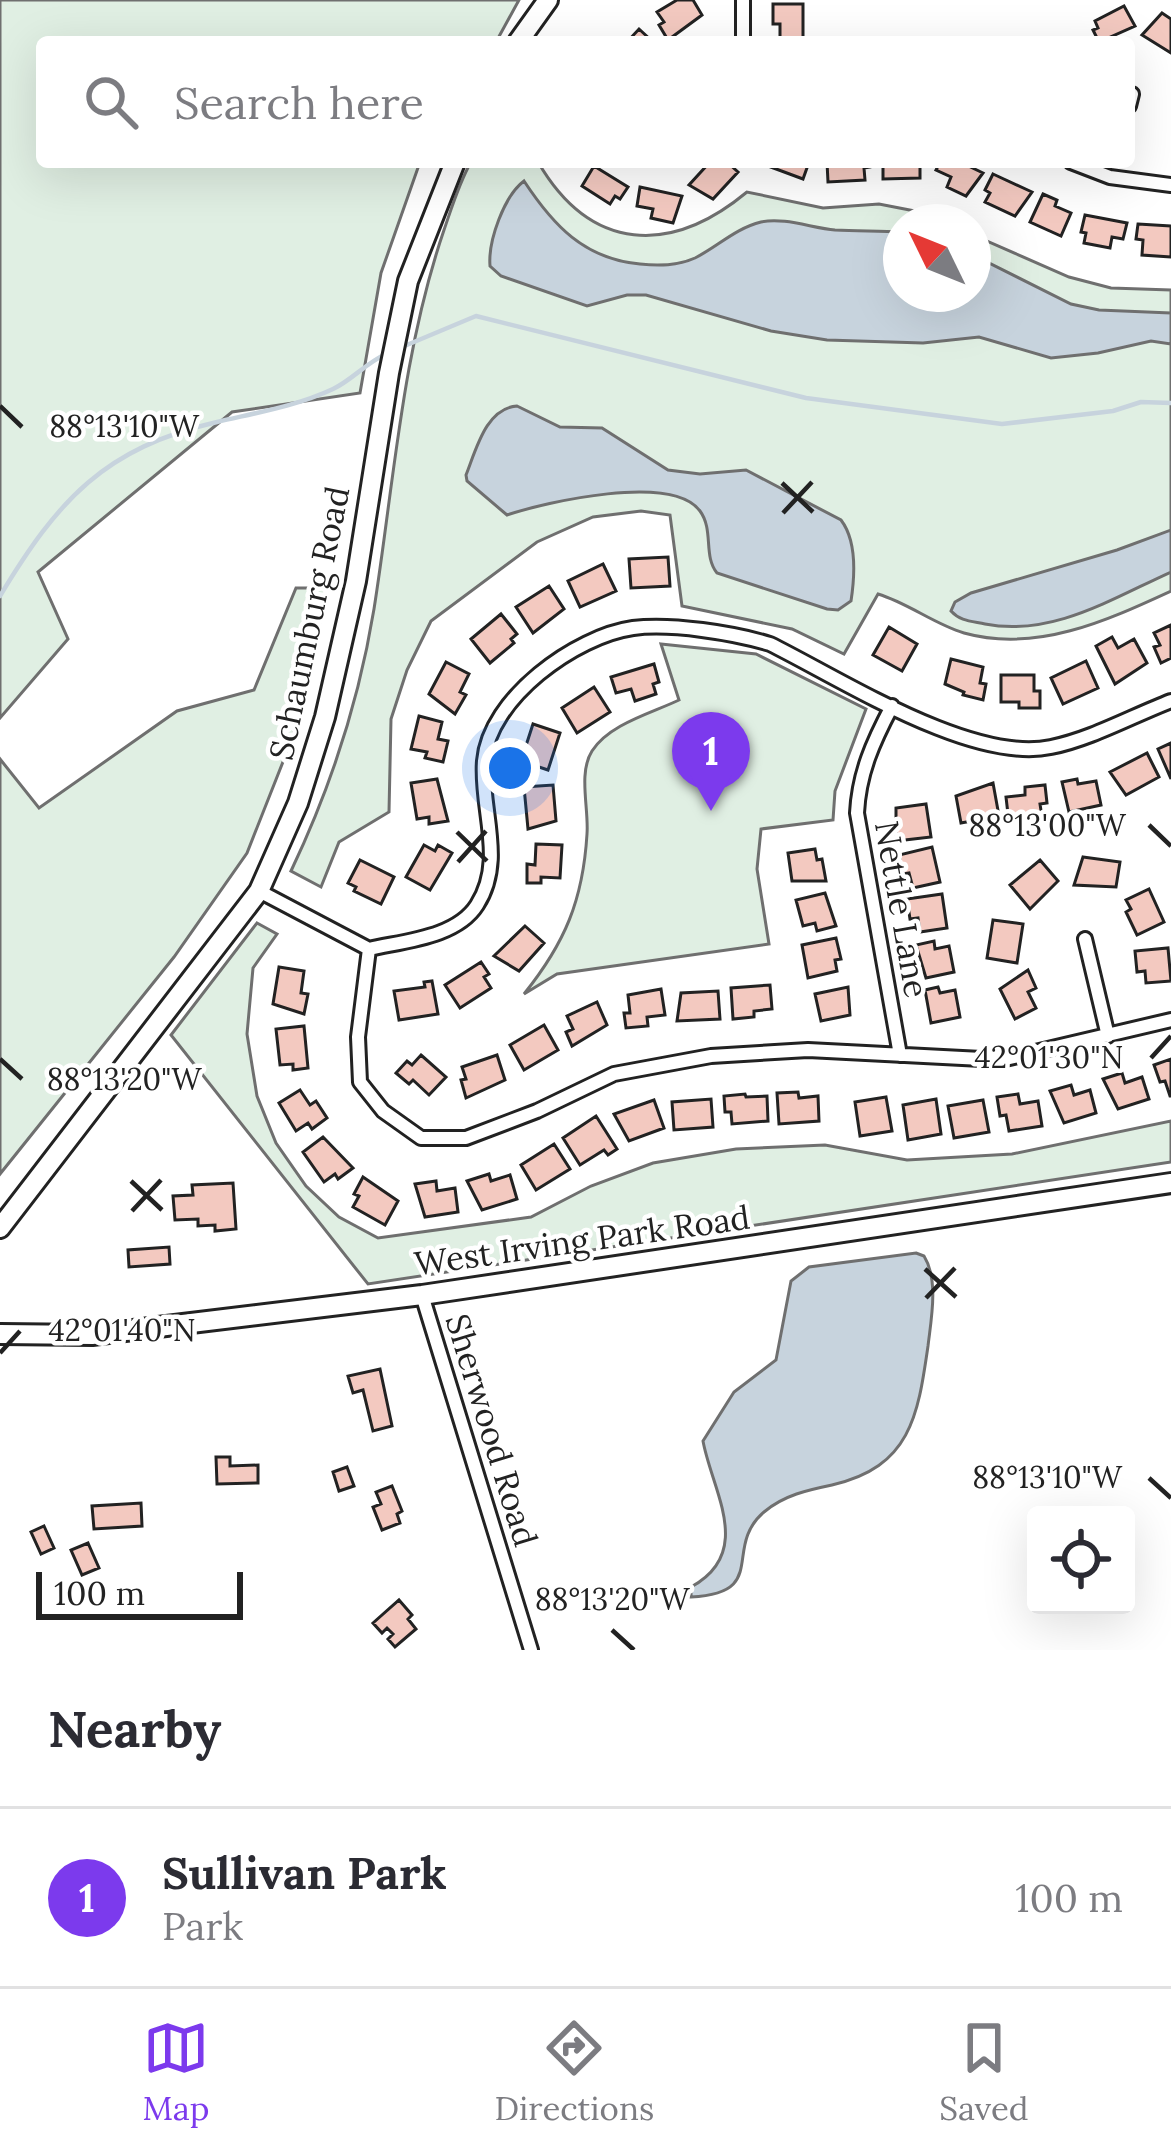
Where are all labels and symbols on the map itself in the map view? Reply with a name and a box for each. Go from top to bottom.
north arrow [883,204,991,312]
text: 88°13'10"W [49,407,200,445]
street label: Schaumburg Road [259,482,359,764]
pin: 1 [672,712,750,811]
your location [480,738,540,798]
text: 88°13'00"W [968,806,1127,844]
street label: Nettle Lane [866,817,938,1001]
text: 42°01'30"N [975,1038,1123,1076]
text: 88°13'20"W [47,1060,203,1098]
street label: West Irving Park Road [412,1196,752,1284]
street label: Sherwood Road [437,1309,547,1551]
text: 42°01'40"N [48,1311,196,1349]
text: 88°13'10"W [972,1458,1123,1496]
scale bar [36,1566,243,1619]
text: 88°13'20"W [535,1580,691,1618]

